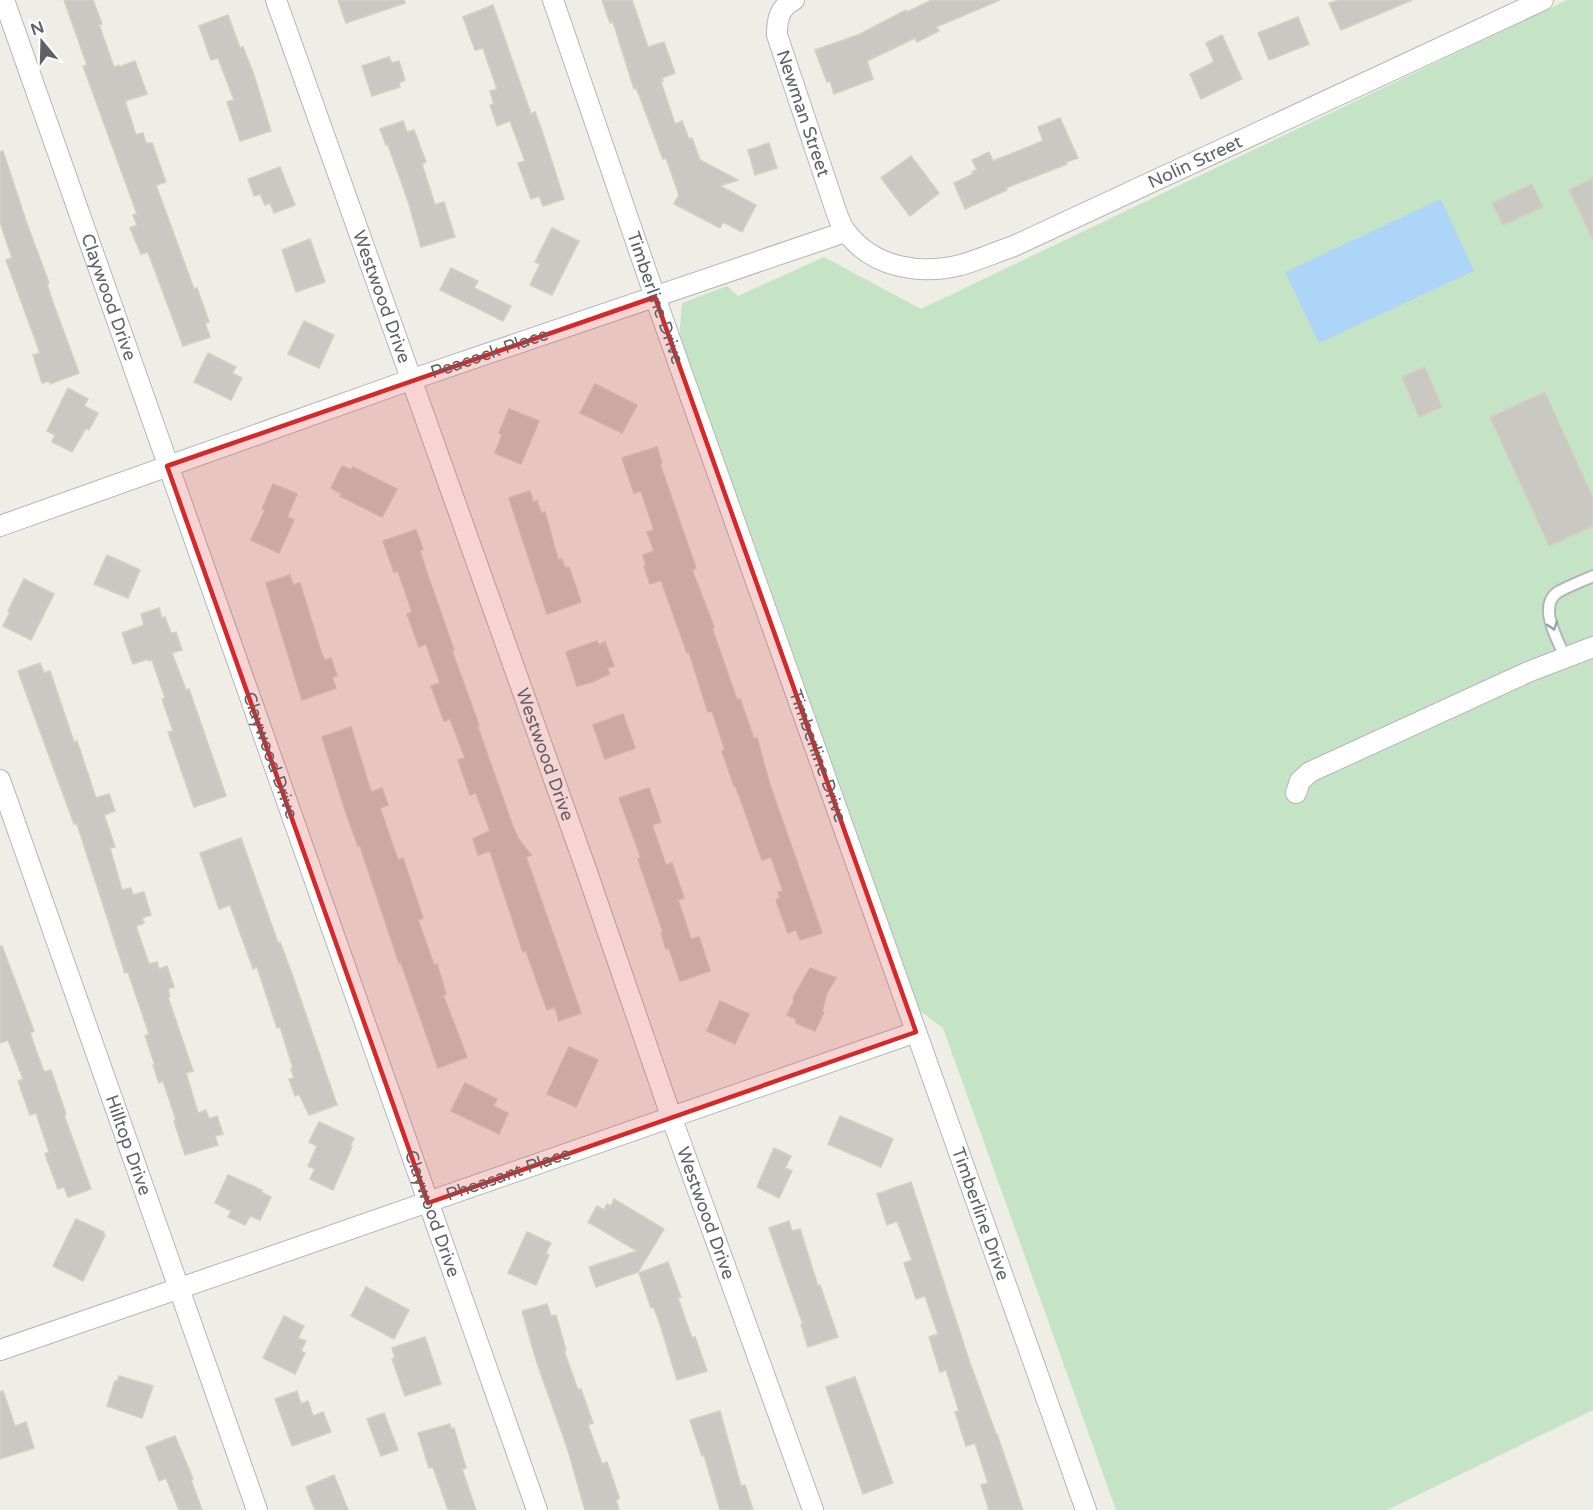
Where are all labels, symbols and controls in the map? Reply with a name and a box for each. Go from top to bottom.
north arrow [12,12,72,72]
text: N [28,17,47,40]
street label: Newman Street [772,47,835,180]
street label: Nolin Street [1144,130,1246,193]
street label: Westwood Drive [348,227,416,366]
street label: Timberline Drive [622,228,689,367]
street label: Claywood Drive [76,231,141,363]
street label: Peacock Place [427,323,551,383]
one-way arrow [1546,620,1558,631]
street label: Westwood Drive [511,685,579,824]
street label: Timberline Drive [784,686,852,825]
street label: Claywood Drive [238,689,303,822]
street label: Hilltop Drive [101,1092,156,1198]
street label: Pheasant Place [443,1142,574,1206]
street label: Westwood Drive [672,1144,740,1282]
street label: Timberline Drive [947,1144,1014,1283]
street label: Claywood Drive [400,1147,465,1280]

